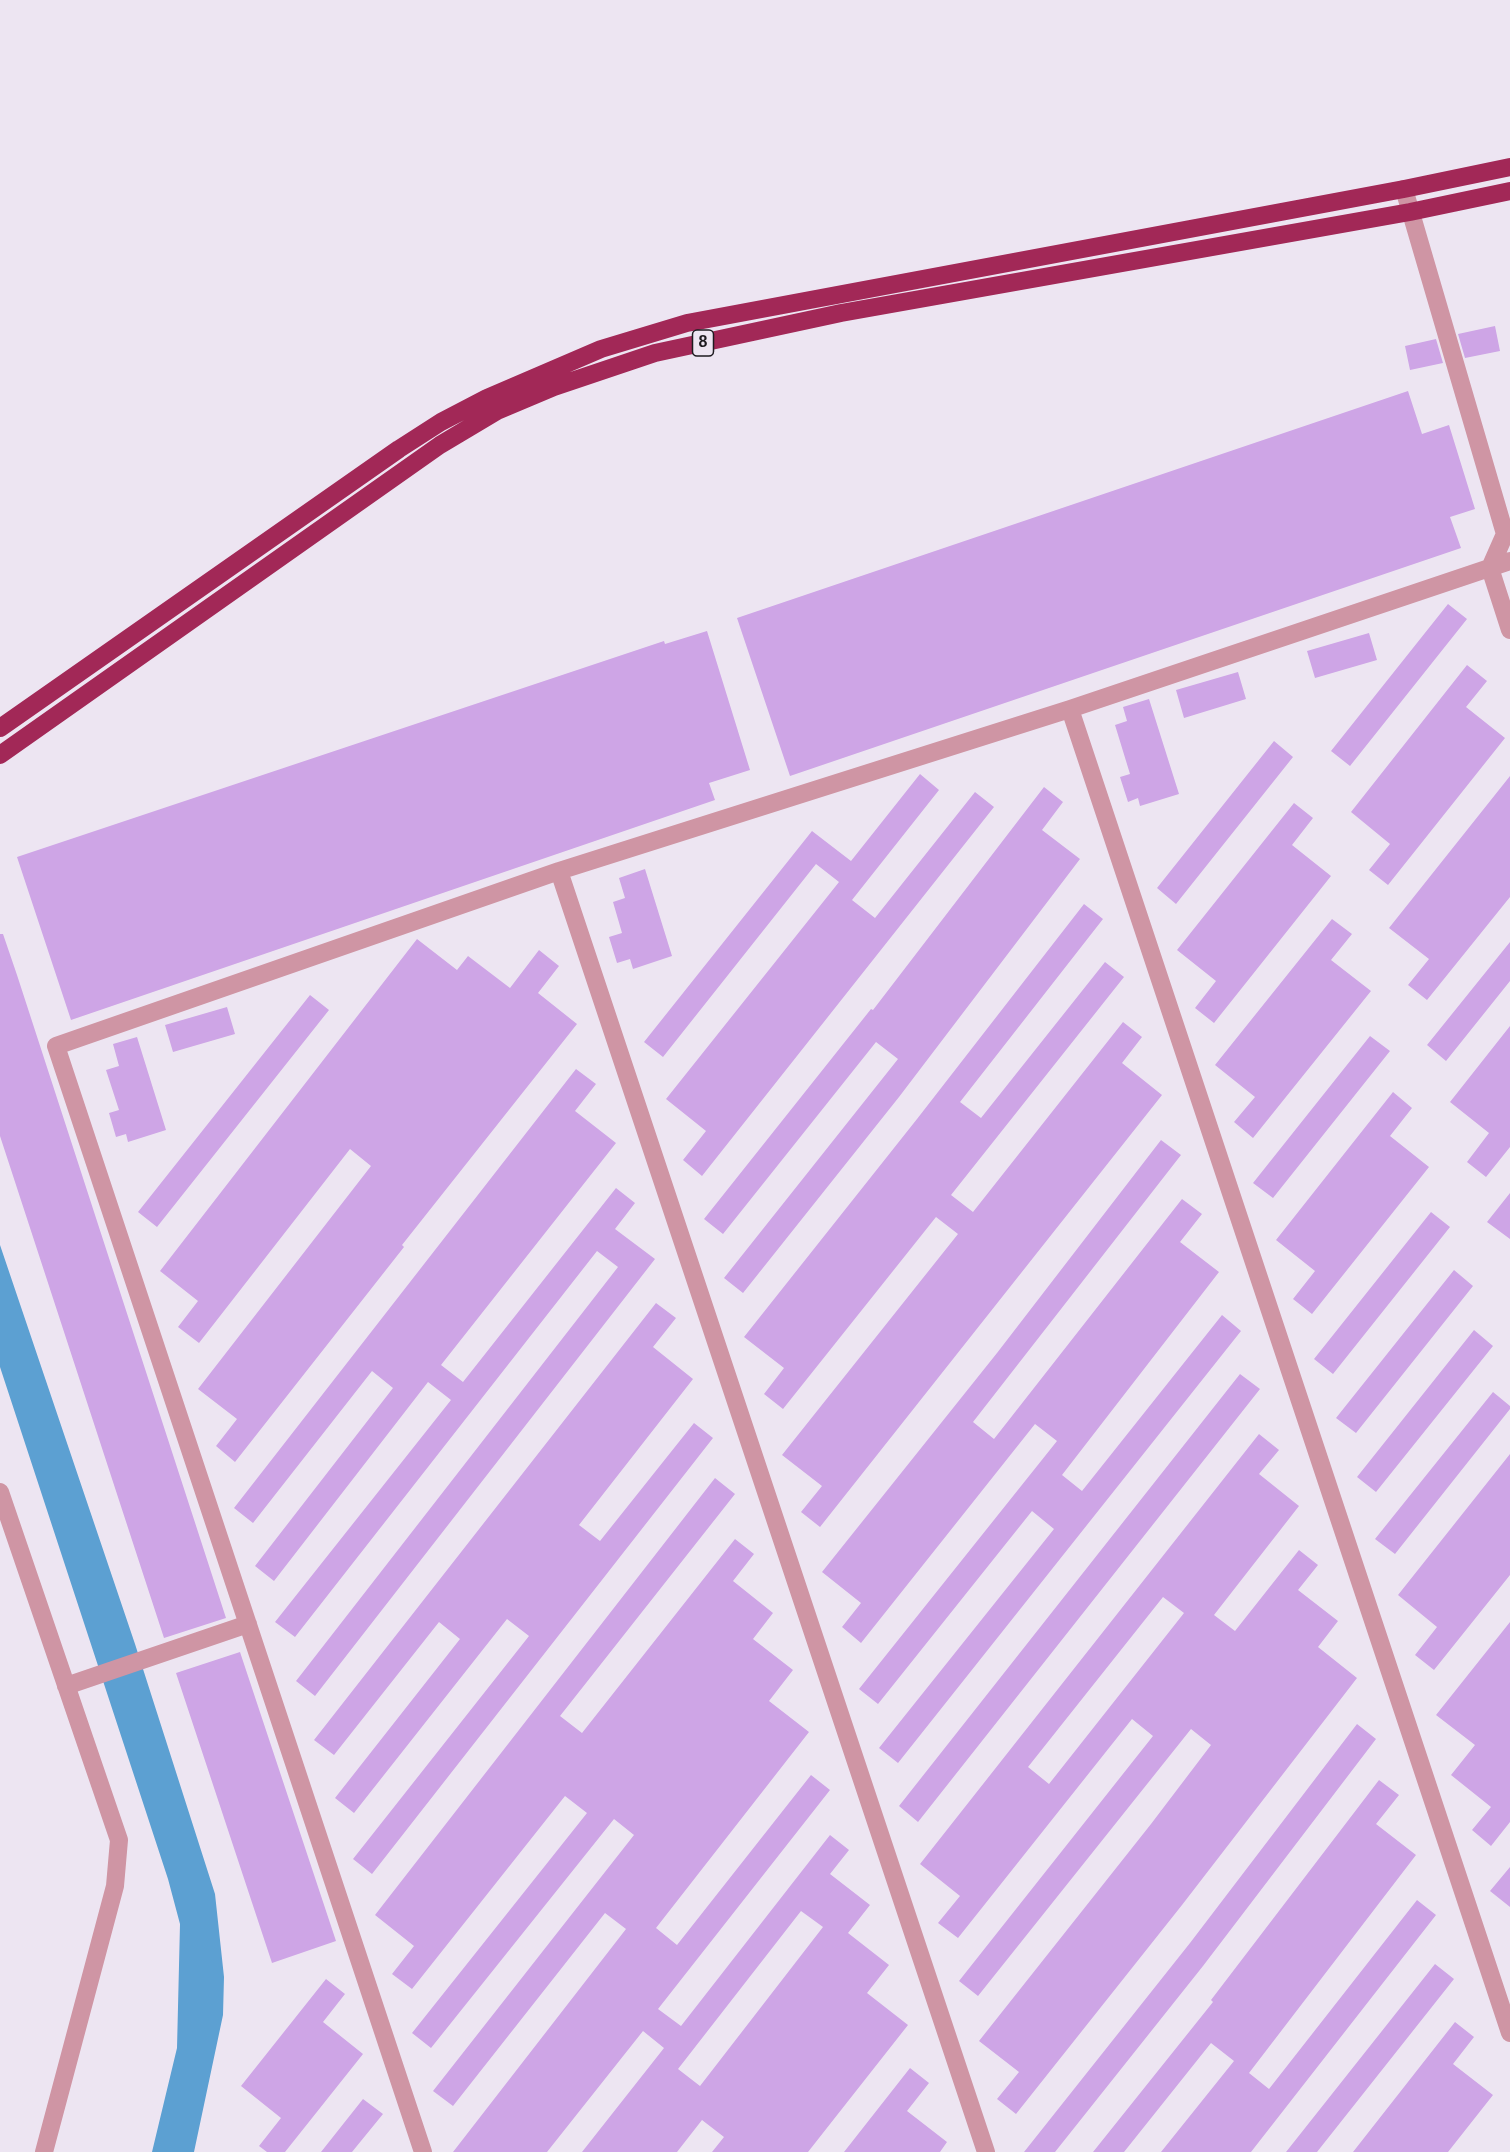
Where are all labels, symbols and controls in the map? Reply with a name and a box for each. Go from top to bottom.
road number: 8 [692,330,714,356]

